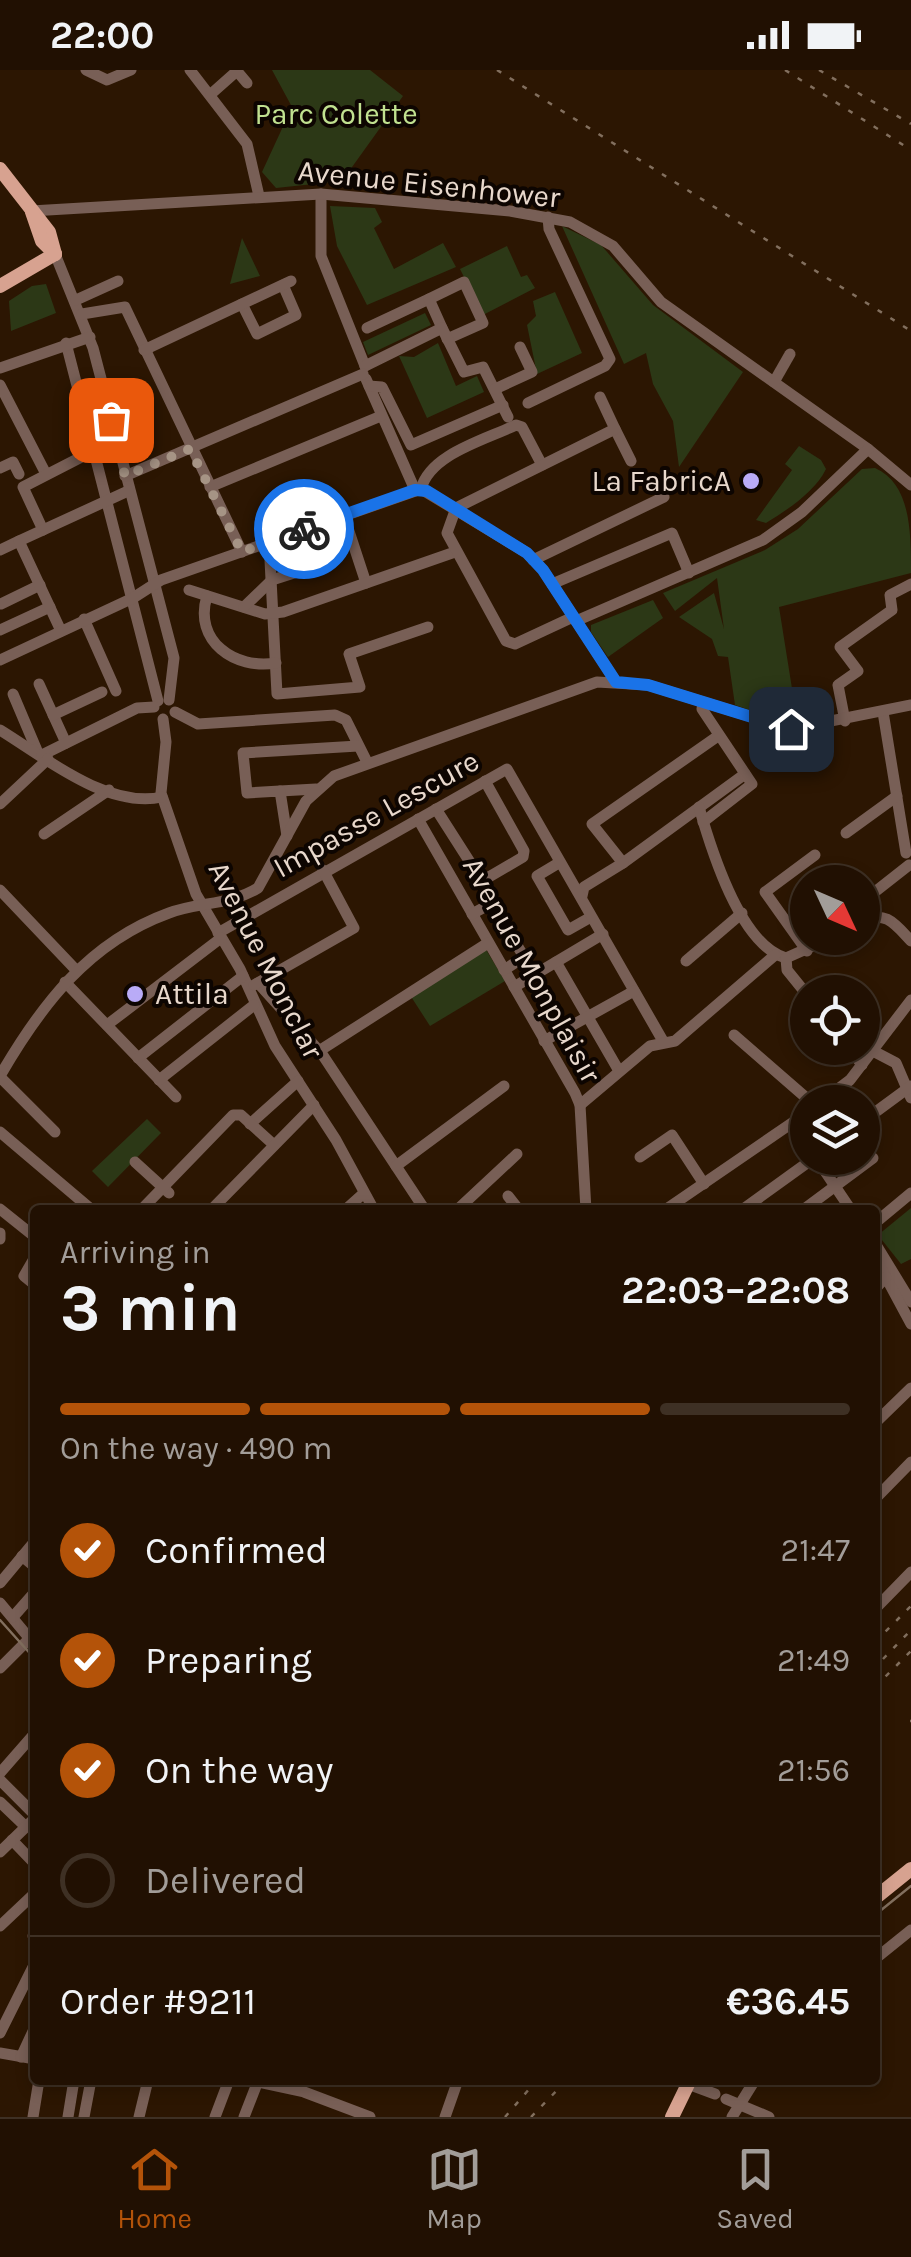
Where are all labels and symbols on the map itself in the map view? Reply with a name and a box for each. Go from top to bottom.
park label: Parc Colette [254,96,418,132]
street label: Avenue Eisenhower [296,152,562,216]
pin [69,378,154,463]
place label: La FabricA [592,463,731,499]
marker: La FabricA [740,470,762,492]
courier [254,479,354,579]
pin [749,687,834,772]
street label: Impasse Lescure [267,743,485,885]
street label: Avenue Monplaisir [455,851,609,1089]
street label: Avenue Monclar [201,855,331,1065]
north arrow [790,865,880,955]
place label: Attila [155,976,229,1012]
marker: Attila [124,983,146,1005]

